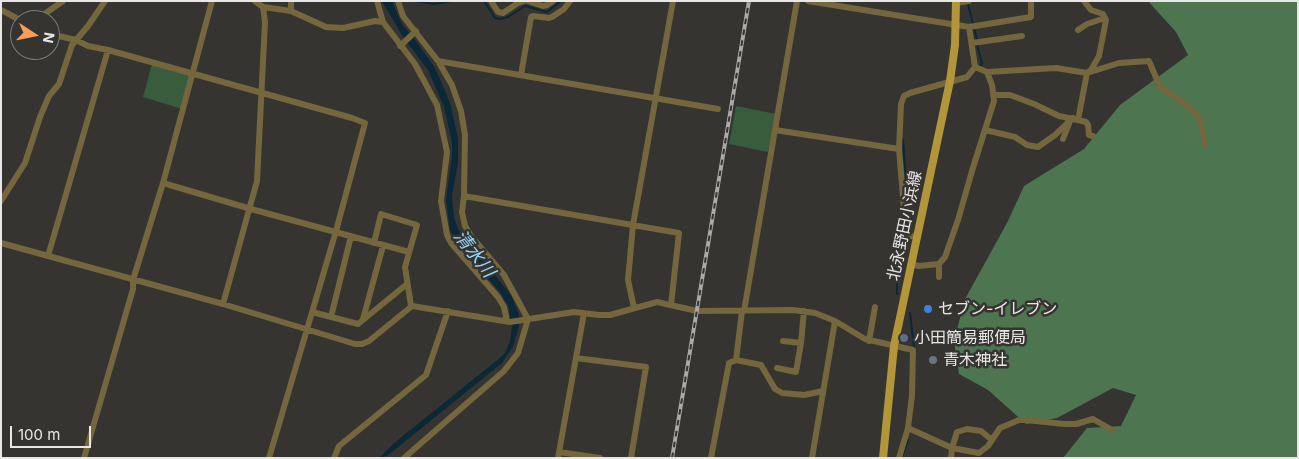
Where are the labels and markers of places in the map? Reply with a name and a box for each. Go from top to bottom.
place label: セブン-イレブン [938,299,1057,319]
marker: セブン-イレブン [922,303,934,315]
place label: 小田簡易郵便局 [914,328,1026,348]
marker: 小田簡易郵便局 [898,332,910,344]
place label: 青木神社 [943,350,1007,370]
marker: 青木神社 [927,354,939,366]

